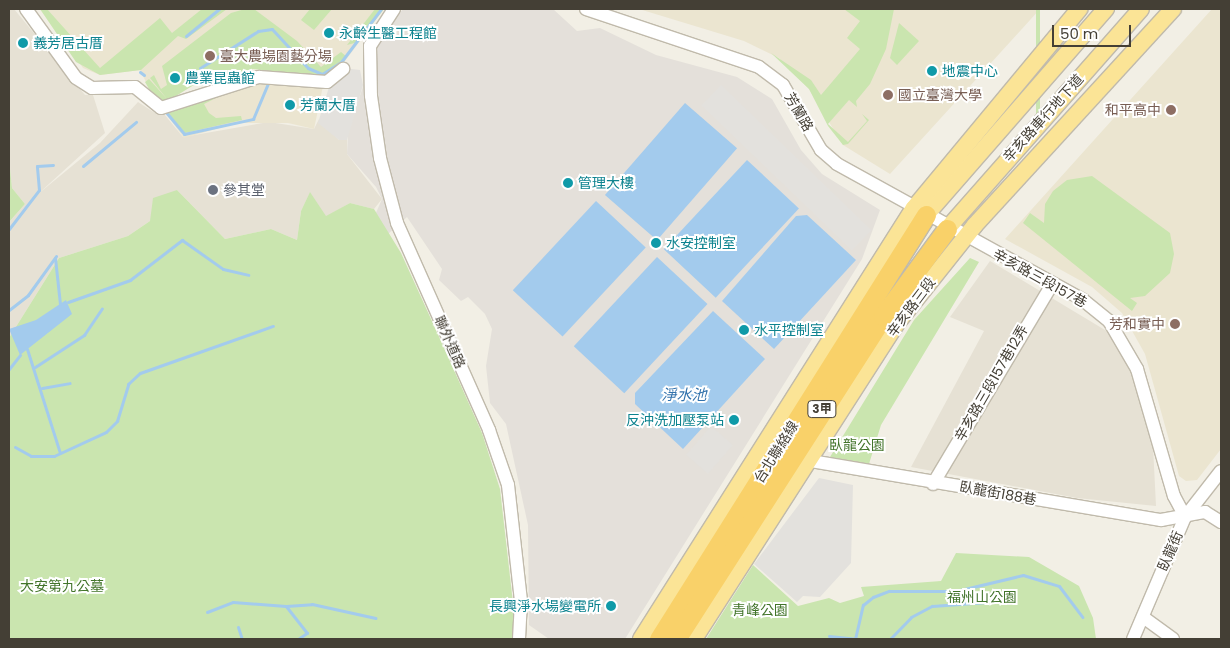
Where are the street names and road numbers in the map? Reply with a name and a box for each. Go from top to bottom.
street label: 辛亥路車行地下道 [999,71,1087,165]
street label: 芳蘭路 [781,90,817,134]
street label: 辛亥路三段157巷 [990,245,1090,311]
street label: 辛亥路三段 [883,274,939,340]
street label: 聯外道路 [431,313,469,371]
street label: 辛亥路三段157巷12弄 [951,322,1031,444]
road number: 3甲 [807,399,837,418]
street label: 台北聯絡線 [750,418,802,486]
street label: 臥龍街188巷 [958,478,1038,508]
street label: 臥龍街 [1154,528,1186,574]

